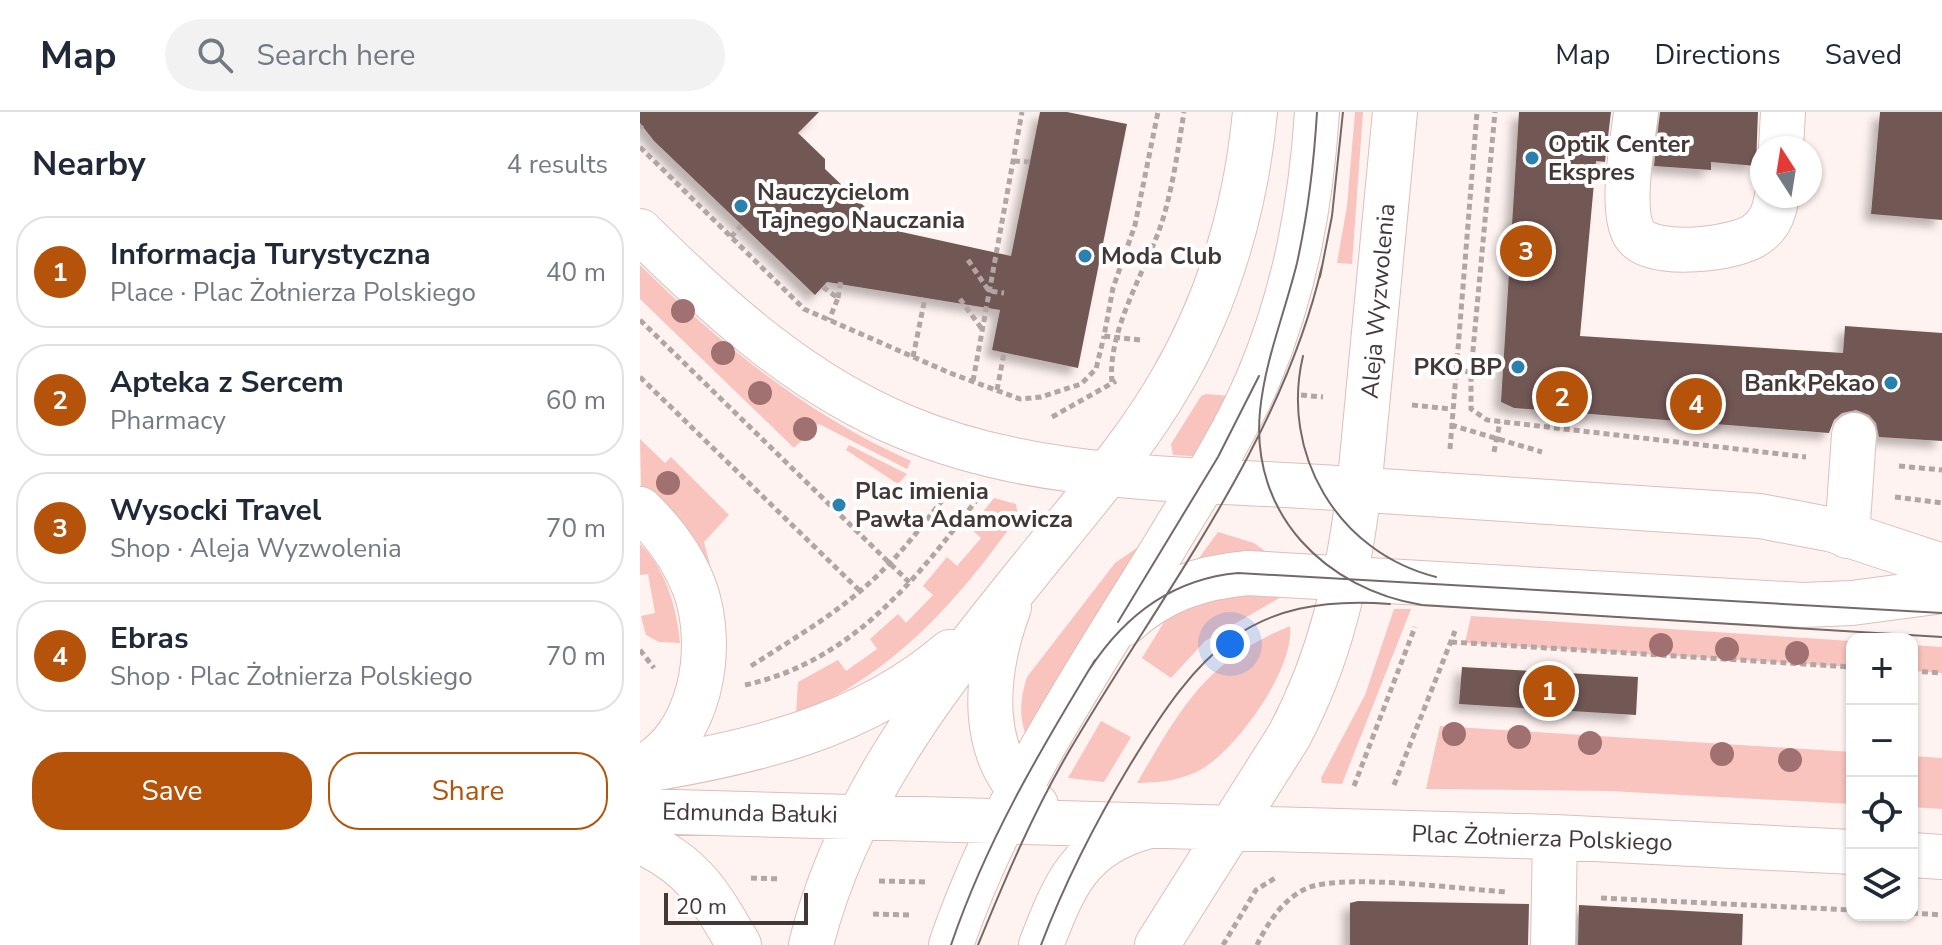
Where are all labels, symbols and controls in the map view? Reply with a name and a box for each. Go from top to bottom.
search box [165,19,725,91]
text: Map [40,30,117,81]
icon: search [193,33,237,77]
text: Search here [257,35,416,76]
text: Map [1555,36,1610,74]
text: Directions [1654,36,1781,74]
text: Saved [1825,36,1902,74]
place label: Optik Center Ekspres [1548,128,1690,188]
north arrow [1750,136,1822,208]
text: Nearby [32,141,146,187]
text: 4 results [507,147,608,182]
marker: Optik Center Ekspres [1523,149,1541,167]
place label: Nauczycielom Tajnego Nauczania [757,176,965,236]
marker: Nauczycielom Tajnego Nauczania [732,197,750,215]
street label: Aleja Wyzwolenia [1354,202,1402,400]
pin: 3 [1500,221,1552,281]
text: Informacja Turystyczna [110,234,431,275]
place label: Moda Club [1101,240,1222,272]
marker: Moda Club [1076,247,1094,265]
text: 1 [52,255,68,290]
text: 40 m [546,255,606,290]
text: Place · Plac Żołnierza Polskiego [110,275,476,310]
place label: PKO BP [1414,351,1502,383]
marker: PKO BP [1509,358,1527,376]
text: Apteka z Sercem [110,362,344,403]
pin: 2 [1536,367,1588,427]
place label: Bank Pekao [1744,367,1875,399]
pin: 4 [1670,374,1722,434]
marker: Bank Pekao [1882,374,1900,392]
text: 2 [52,383,68,418]
text: 60 m [546,383,606,418]
text: Pharmacy [110,403,226,438]
place label: Plac imienia Pawła Adamowicza [855,475,1073,535]
text: Wysocki Travel [110,490,321,531]
marker: Plac imienia Pawła Adamowicza [830,496,848,514]
text: 3 [52,511,68,546]
text: 70 m [546,511,606,546]
text: Shop · Aleja Wyzwolenia [110,531,402,566]
text: Ebras [110,618,189,659]
your location [1210,624,1250,664]
map controls [1846,633,1918,921]
button: + [1846,633,1918,705]
text: 4 [52,639,68,674]
text: 70 m [546,639,606,674]
text: Shop · Plac Żołnierza Polskiego [110,659,473,694]
pin: 1 [1523,661,1575,721]
button: − [1846,705,1918,777]
button: Save [32,752,312,830]
button: Share [328,752,608,830]
button: locate [1846,777,1918,849]
street label: Edmunda Bałuki [662,795,838,831]
street label: Plac Żołnierza Polskiego [1411,817,1673,859]
button: layers [1846,849,1918,921]
scale bar [664,889,808,925]
text: 20 m [676,892,727,922]

